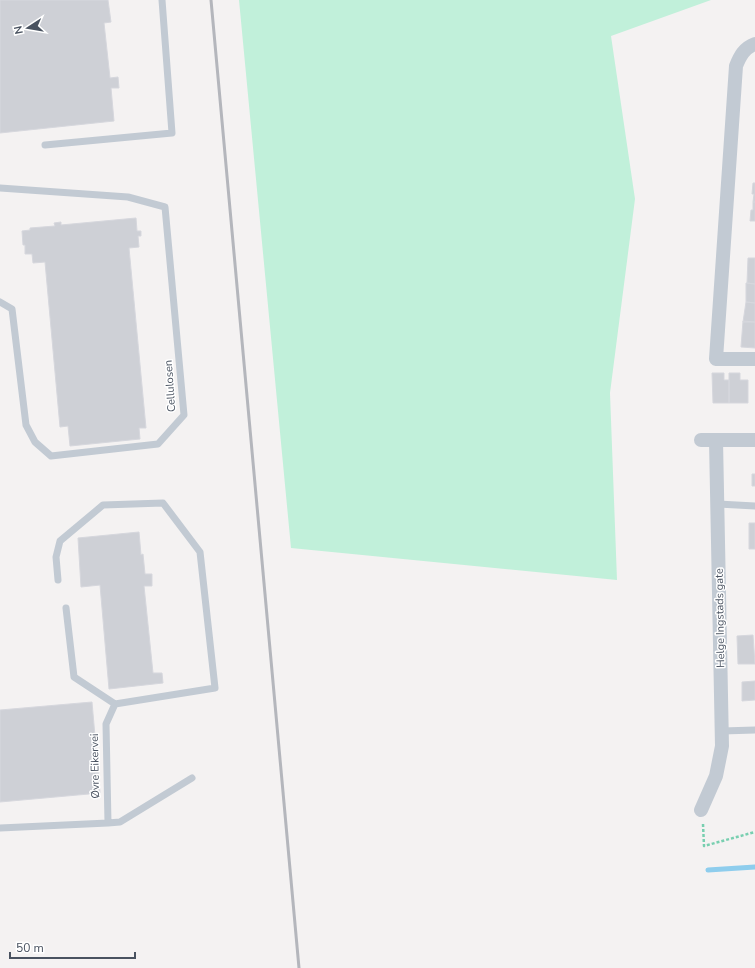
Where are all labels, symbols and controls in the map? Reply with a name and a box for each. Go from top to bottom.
north arrow [8,8,48,48]
text: N [11,24,27,36]
street label: Cellulosen [161,359,179,413]
street label: Helge Ingstads gate [712,568,728,668]
street label: Øvre Eikervei [87,733,103,799]
scale bar [10,934,135,960]
text: 50 m [16,940,44,956]

